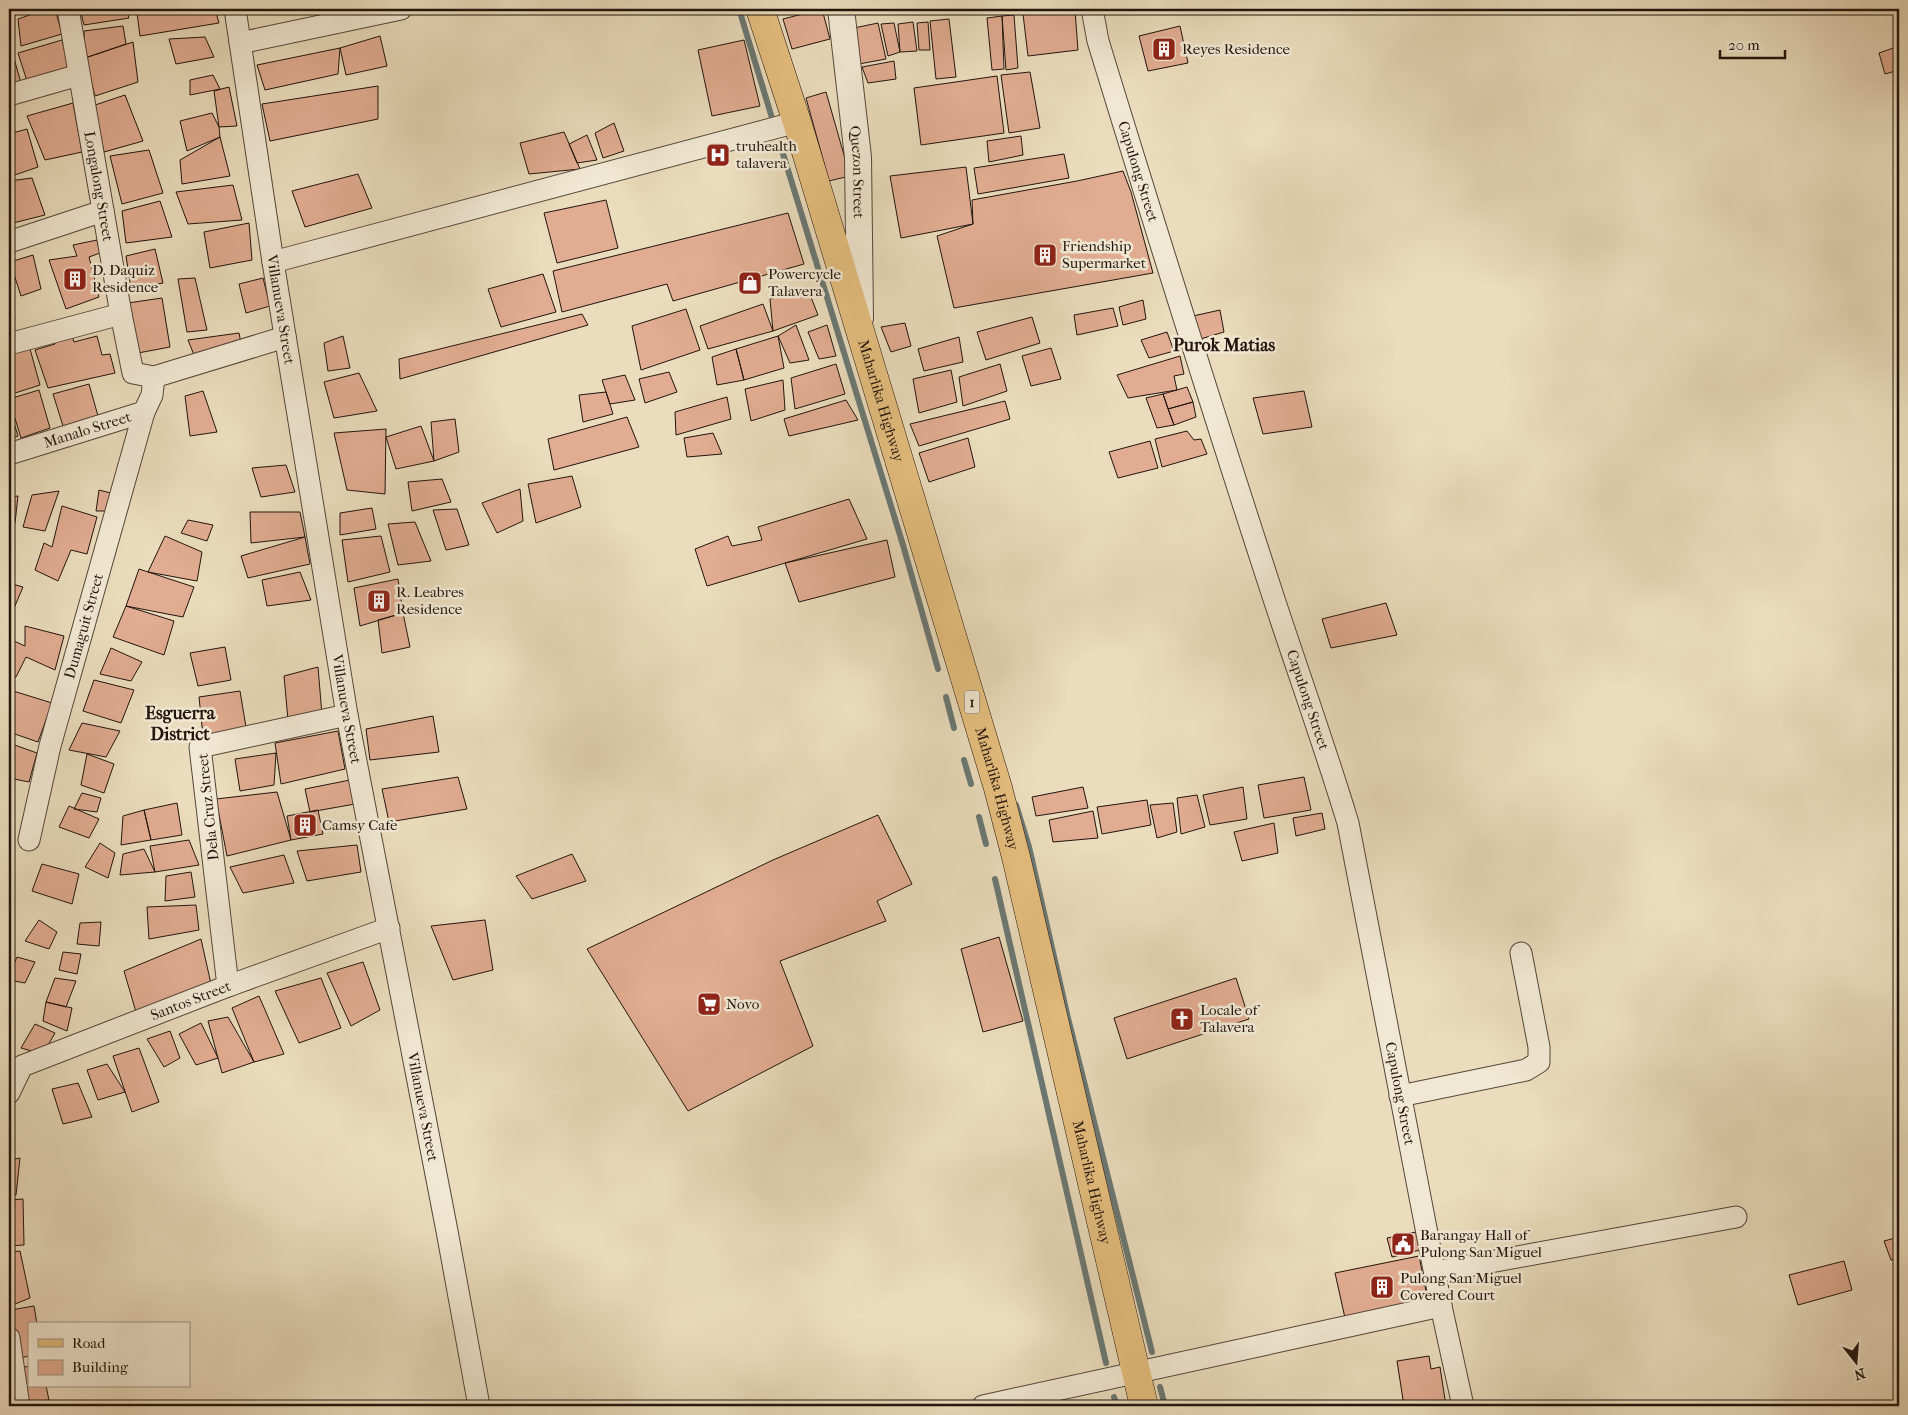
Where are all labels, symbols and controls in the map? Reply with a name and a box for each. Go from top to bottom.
scale bar [1720,28,1786,60]
building icon: Reyes Residence [1151,36,1177,62]
text: 20 m [1728,36,1760,54]
place label: Reyes Residence [1182,40,1291,58]
street label: Capulong Street [1114,119,1163,225]
street label: Quezon Street [845,125,868,219]
street label: Longalong Street [80,130,117,243]
place label: truhealth talavera [736,137,797,172]
hospital icon: truhealth talavera [705,142,731,168]
place label: Friendship Supermarket [1062,237,1147,272]
building icon: Friendship Supermarket [1032,242,1058,268]
street label: Villanueva Street [263,253,299,366]
place label: D. Daquiz Residence [92,261,159,296]
place label: Powercycle Talavera [768,265,842,300]
building icon: D. Daquiz Residence [62,266,88,292]
shop icon: Powercycle Talavera [737,270,763,296]
district label: Purok Matias [1173,335,1275,356]
street label: Maharlika Highway [854,337,908,465]
street label: Manalo Street [41,407,134,452]
street label: Dumaguit Street [60,571,107,681]
place label: R. Leabres Residence [396,583,464,618]
building icon: R. Leabres Residence [366,588,392,614]
street label: Capulong Street [1283,647,1333,753]
street label: Villanueva Street [328,652,365,766]
road number: 1 [964,690,980,714]
district label: Esguerra District [145,703,216,745]
street label: Maharlika Highway [971,725,1023,853]
street label: Dela Cruz Street [193,752,223,861]
building icon: Camsy Cafe [292,812,318,838]
place label: Camsy Cafe [322,816,398,834]
street label: Santos Street [148,977,234,1024]
supermarket icon: Novo [696,991,722,1017]
place label: Novo [726,995,760,1013]
place label: Locale of Talavera [1200,1001,1260,1036]
church icon: Locale of Talavera [1169,1006,1195,1032]
street label: Capulong Street [1381,1040,1419,1147]
street label: Villanueva Street [403,1050,442,1164]
street label: Maharlika Highway [1069,1119,1115,1247]
place label: Barangay Hall of Pulong San Miguel [1420,1226,1542,1261]
public building icon: Barangay Hall of Pulong San Miguel [1390,1231,1416,1257]
place label: Pulong San Miguel Covered Court [1400,1269,1522,1304]
building icon: Pulong San Miguel Covered Court [1369,1274,1395,1300]
legend [28,1322,190,1388]
text: Road [72,1334,106,1352]
north arrow [1830,1338,1880,1388]
text: Building [72,1358,129,1376]
text: N [1852,1364,1867,1384]

